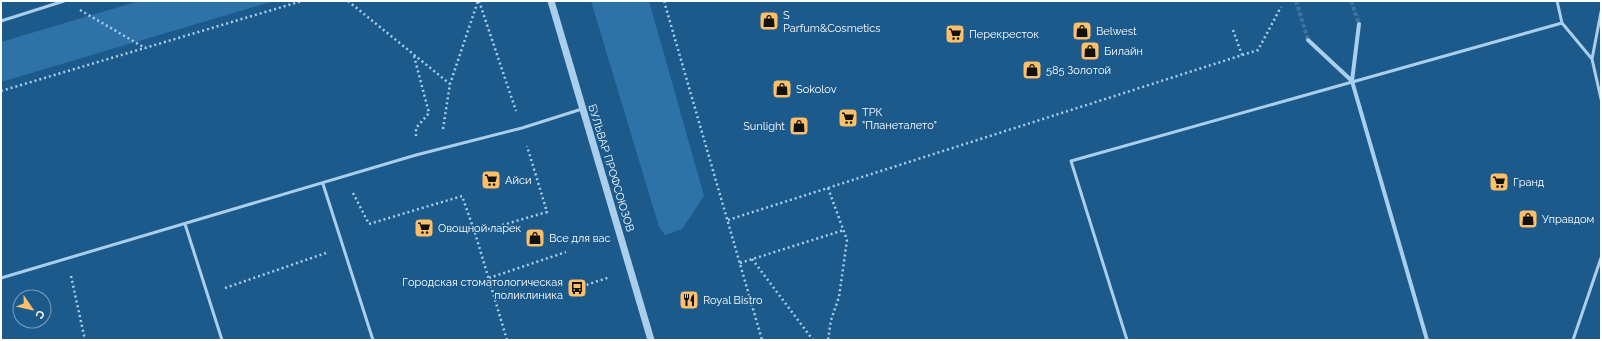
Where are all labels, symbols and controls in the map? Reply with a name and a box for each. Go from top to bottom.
place label: S Parfum&Cosmetics [783,9,881,35]
shop icon: S Parfum&Cosmetics [758,10,780,32]
shop icon: Belwest [1071,20,1093,42]
supermarket icon: Перекресток [944,23,966,45]
place label: Belwest [1096,25,1137,38]
place label: Перекресток [969,28,1039,41]
shop icon: Билайн [1079,40,1101,62]
place label: Билайн [1104,45,1143,58]
shop icon: 585 Золотой [1021,59,1043,81]
place label: 585 Золотой [1046,64,1111,77]
shop icon: Sokolov [771,78,793,100]
place label: Sokolov [796,83,837,96]
street label: БУЛЬВАР ПРОФСОЮЗОВ [585,103,637,233]
place label: ТРК "Планеталето" [862,106,937,132]
supermarket icon: ТРК "Планеталето" [837,107,859,129]
shop icon: Sunlight [788,115,810,137]
place label: Sunlight [743,120,785,133]
supermarket icon: Айси [480,169,502,191]
supermarket icon: Гранд [1488,171,1510,193]
place label: Айси [505,174,532,187]
place label: Гранд [1513,176,1545,189]
shop icon: Управдом [1517,208,1539,230]
place label: Управдом [1542,213,1594,226]
supermarket icon: Овощной ларек [413,217,435,239]
place label: Овощной ларек [438,222,521,235]
shop icon: Все для вас [524,227,546,249]
place label: Все для вас [549,232,611,245]
place label: Городская стоматологическая поликлиника [402,276,563,302]
bus stop icon: Городская стоматологическая поликлиника [566,277,588,299]
north arrow [12,289,52,329]
restaurant icon: Royal Bistro [678,289,700,311]
place label: Royal Bistro [703,294,763,307]
text: С [32,308,47,321]

